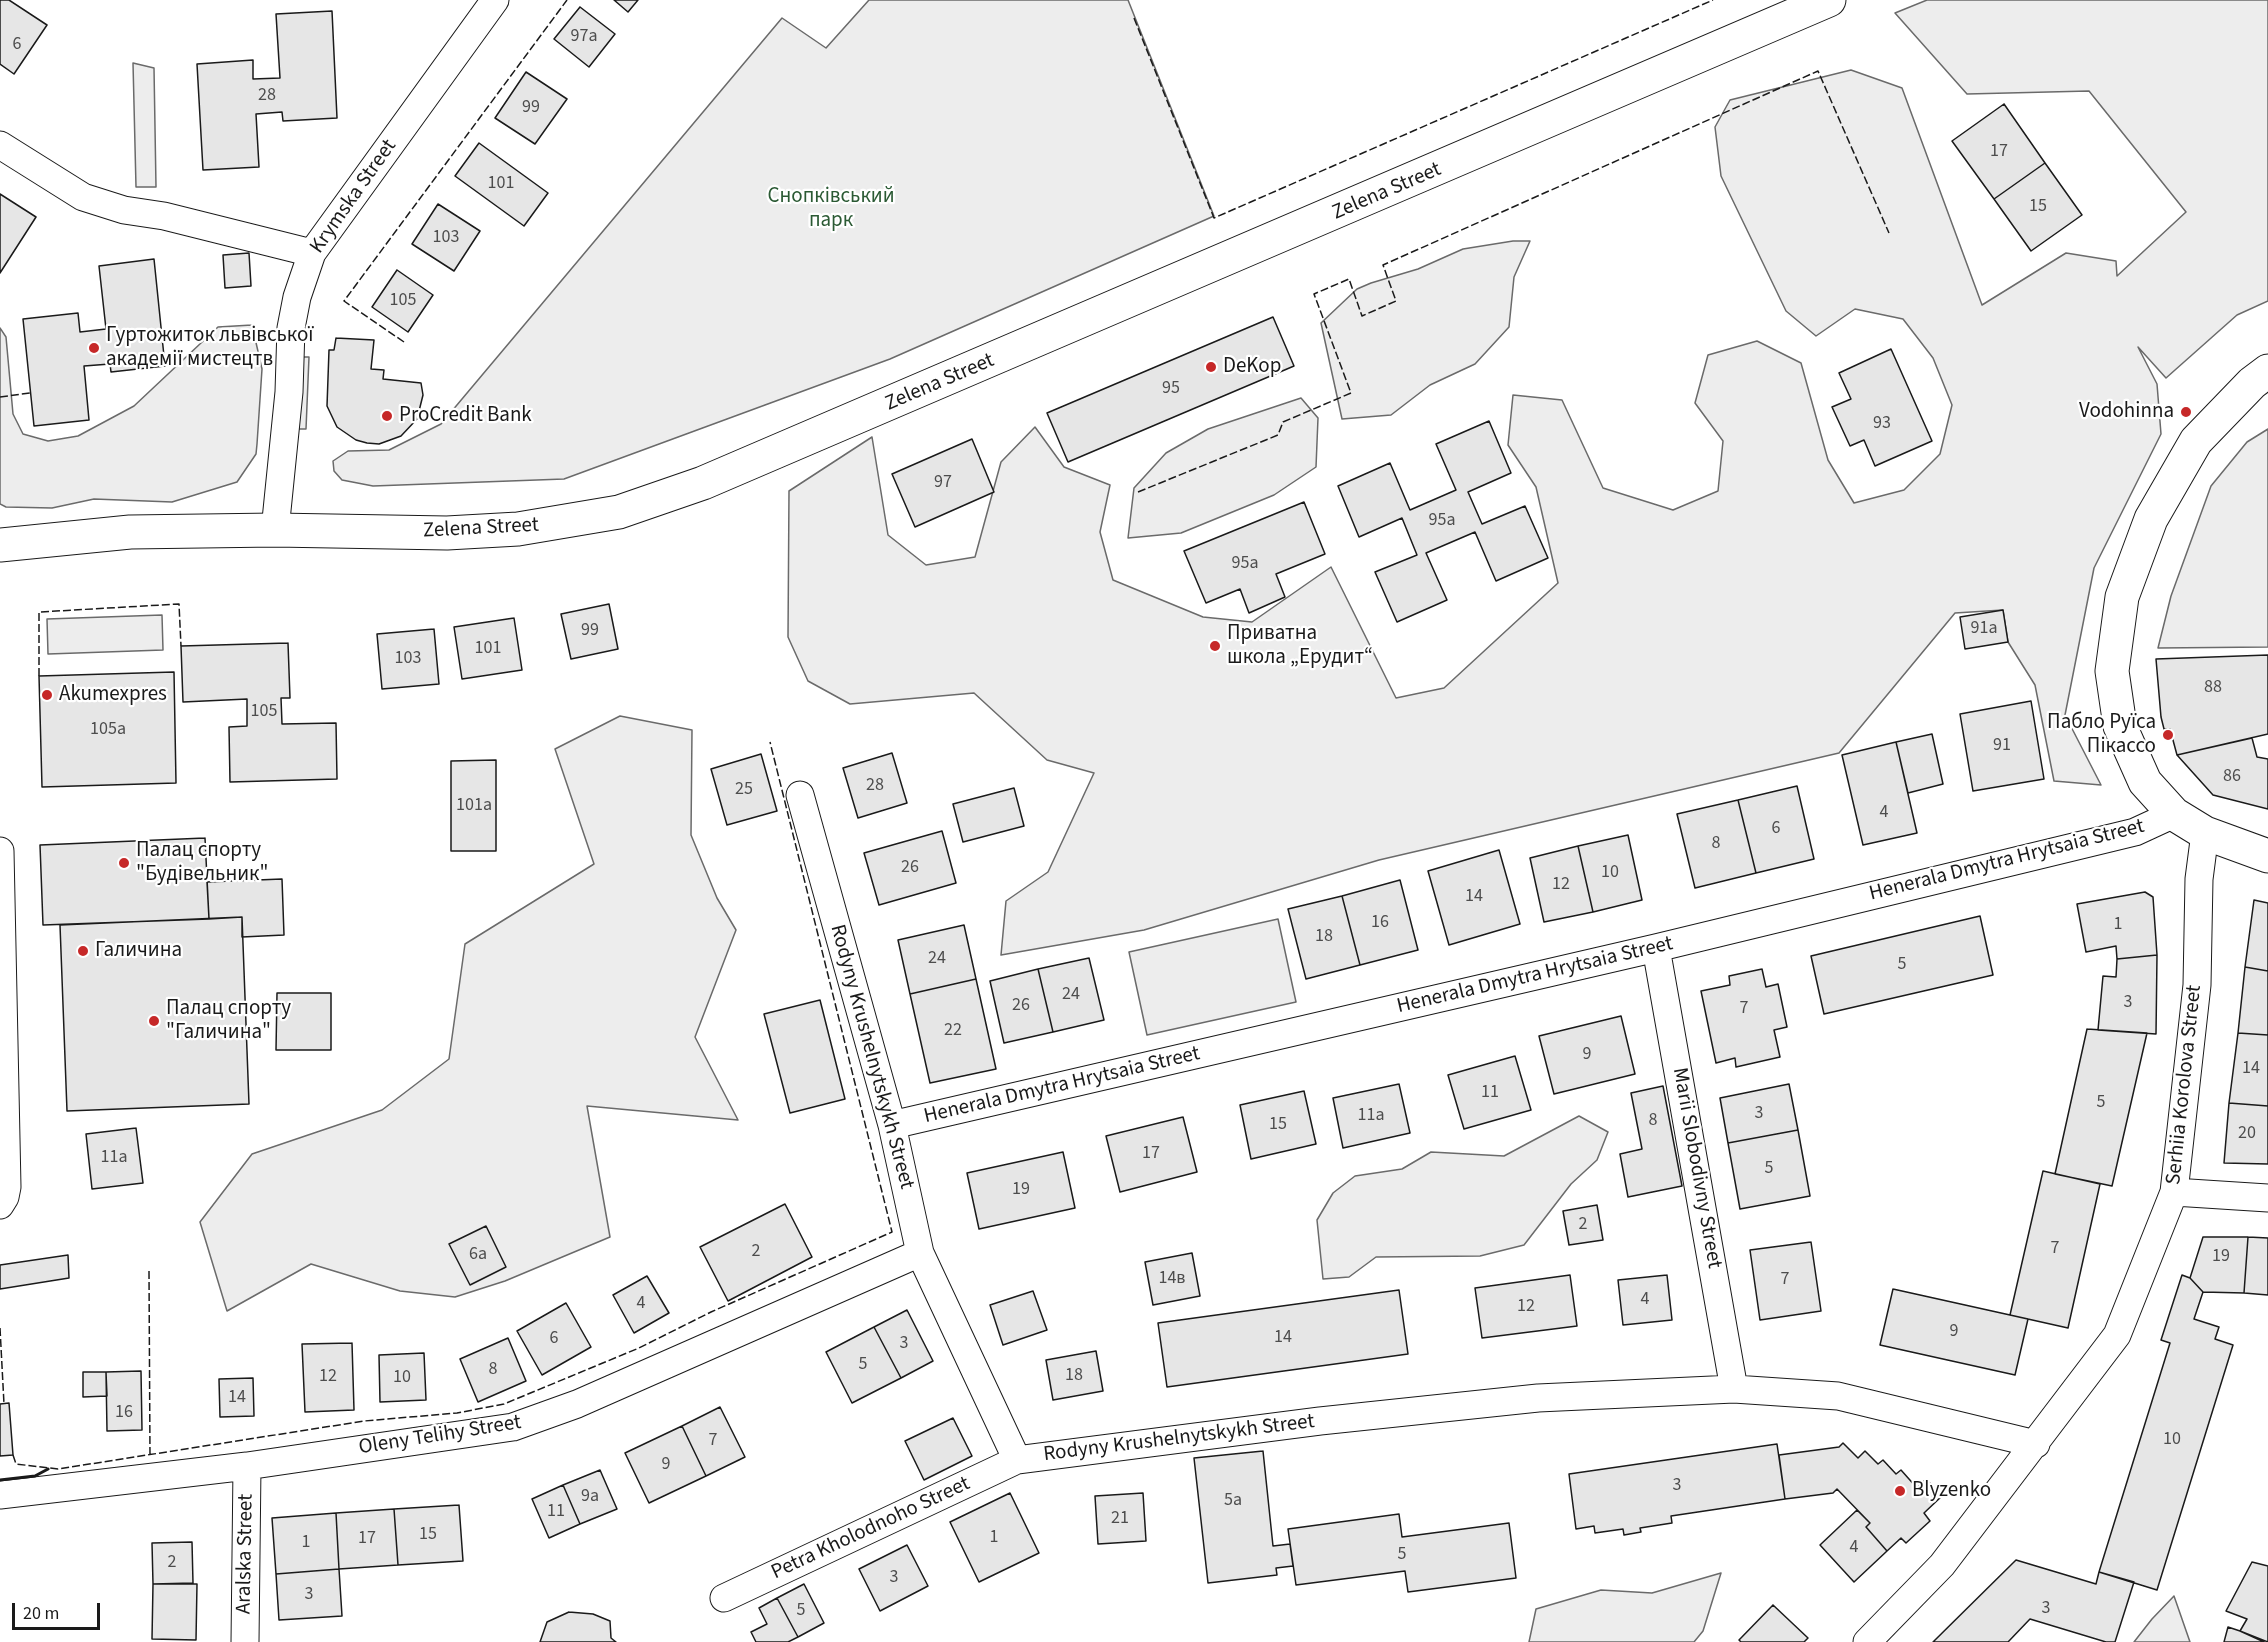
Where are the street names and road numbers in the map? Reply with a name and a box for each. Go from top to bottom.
street label: Krymska Street [305,135,403,259]
street label: Zelena Street [1329,158,1445,226]
street label: Zelena Street [882,349,998,417]
street label: Zelena Street [422,513,540,545]
street label: Henerala Dmytra Hrytsaia Street [1867,815,2147,907]
street label: Rodyny Krushelnytskykh Street [824,922,918,1192]
street label: Henerala Dmytra Hrytsaia Street [1395,932,1675,1020]
street label: Serhiia Korolova Street [2162,984,2208,1186]
street label: Henerala Dmytra Hrytsaia Street [922,1042,1202,1130]
street label: Marii Slobodivny Street [1666,1066,1726,1270]
street label: Rodyny Krushelnytskykh Street [1042,1410,1316,1468]
street label: Oleny Telihy Street [357,1411,523,1461]
street label: Petra Kholodnoho Street [768,1472,974,1586]
street label: Aralska Street [232,1494,260,1614]

